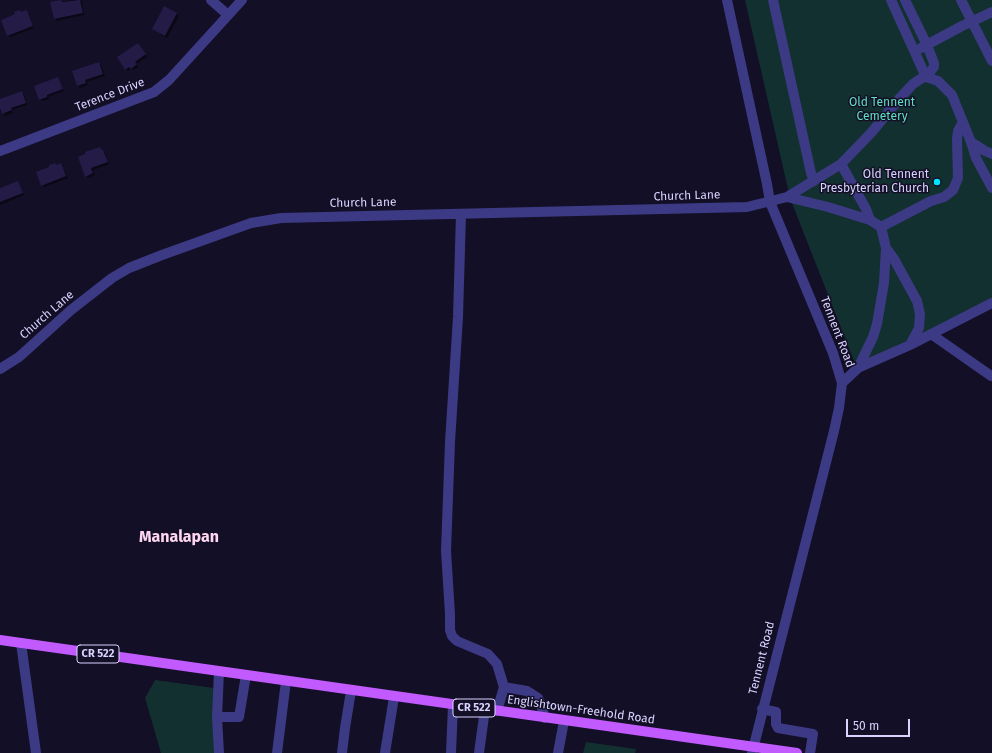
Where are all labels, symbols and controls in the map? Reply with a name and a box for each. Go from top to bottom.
street label: Terence Drive [73,75,147,115]
park label: Old Tennent Cemetery [849,96,915,124]
place label: Old Tennent Presbyterian Church [820,168,929,196]
marker: Old Tennent Presbyterian Church [932,177,942,187]
street label: Church Lane [653,188,721,204]
street label: Church Lane [329,195,397,211]
street label: Church Lane [17,288,77,342]
street label: Tennent Road [817,294,857,370]
district label: Manalapan [139,528,219,548]
street label: Tennent Road [746,620,778,696]
road number: CR 522 [77,645,119,663]
street label: Englishtown-Freehold Road [506,692,656,728]
road number: CR 522 [453,699,495,717]
scale bar [848,711,912,737]
text: 50 m [853,719,879,733]

